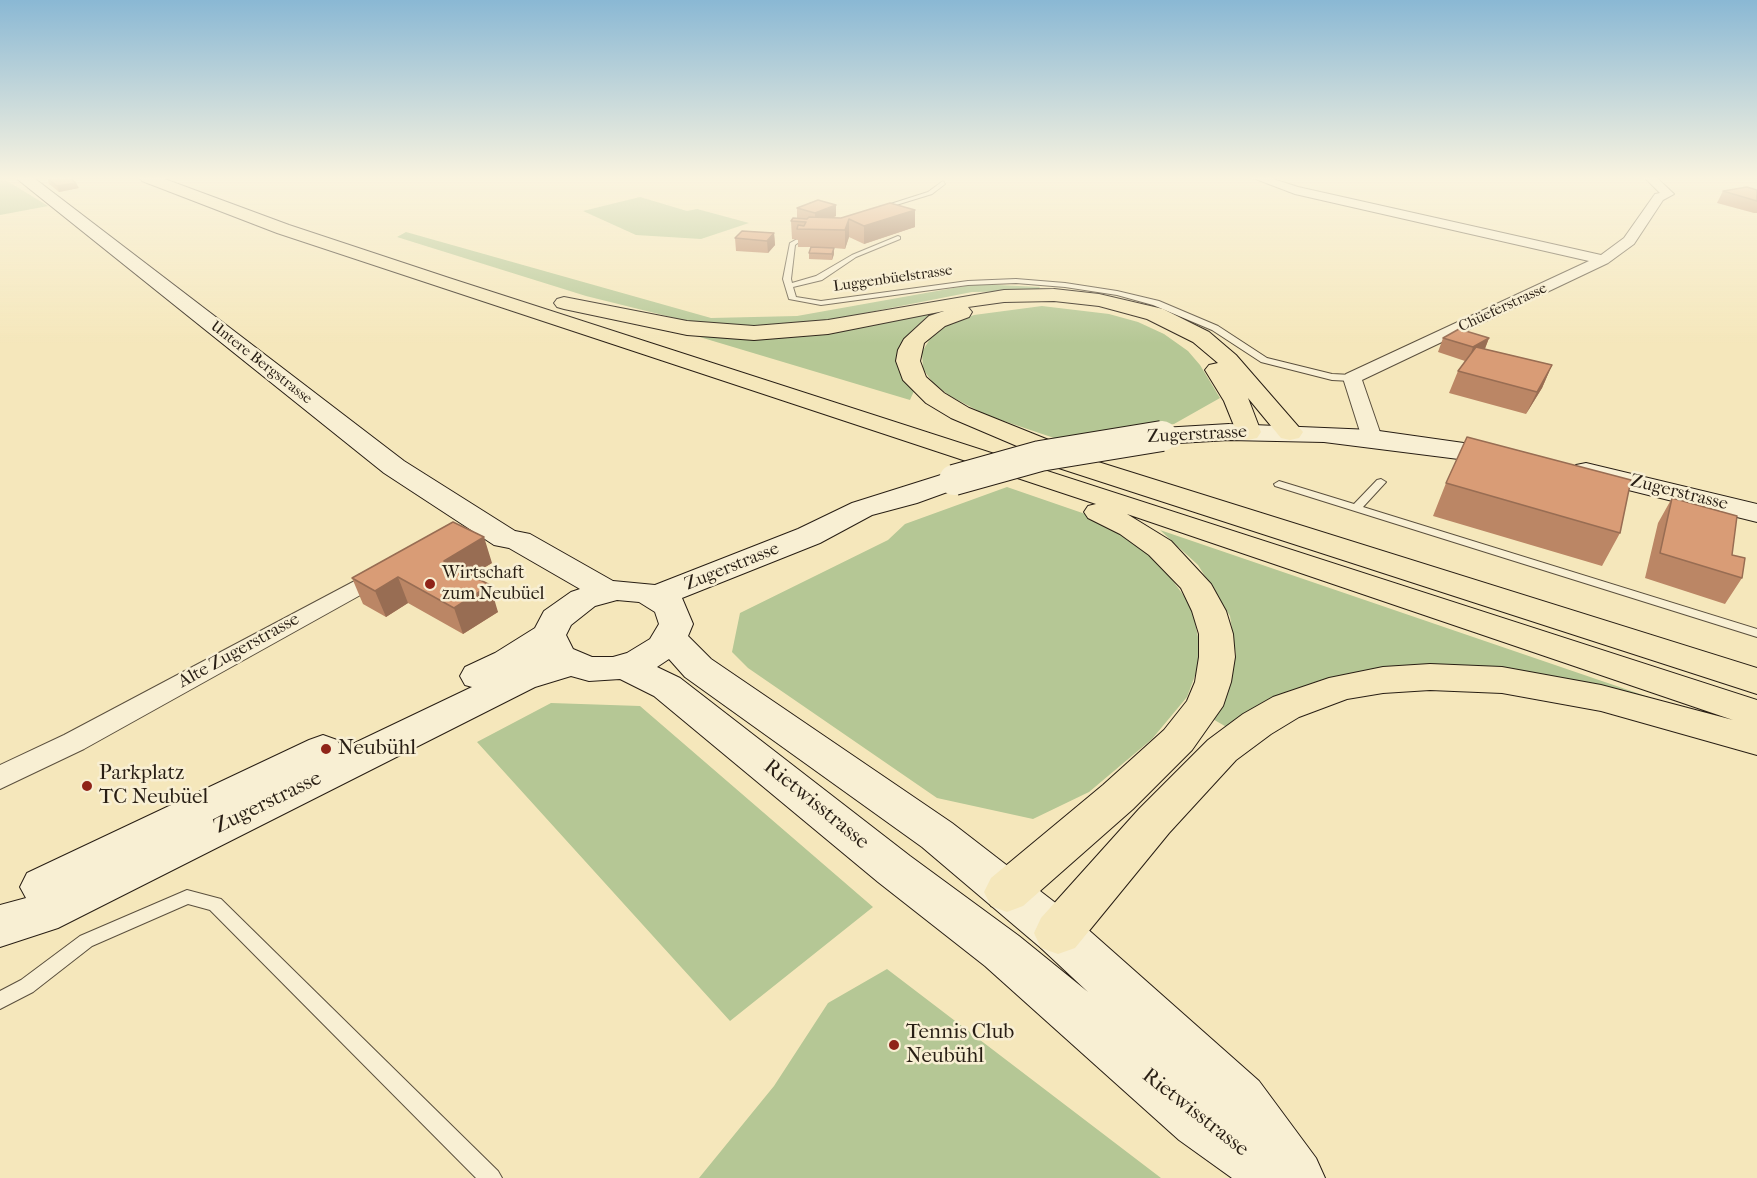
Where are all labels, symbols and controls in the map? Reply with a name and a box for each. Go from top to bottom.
street label: Luggenbüelstrasse [832,262,954,296]
street label: Chüeferstrasse [1456,280,1550,336]
street label: Untere Bergstrasse [207,318,315,408]
street label: Zugerstrasse [1147,422,1247,448]
street label: Zugerstrasse [1628,470,1730,516]
street label: Zugerstrasse [682,538,782,596]
place label: Wirtschaft zum Neubüel [442,563,544,606]
marker: Wirtschaft zum Neubüel [423,577,437,591]
street label: Alte Zugerstrasse [175,609,303,693]
place label: Neubühl [338,736,416,762]
marker: Neubühl [319,742,333,756]
street label: Rietwisstrasse [758,755,874,855]
place label: Parkplatz TC Neubüel [99,761,208,811]
street label: Zugerstrasse [210,766,326,840]
marker: Parkplatz TC Neubüel [80,779,94,793]
place label: Tennis Club Neubühl [906,1020,1014,1070]
marker: Tennis Club Neubühl [887,1038,901,1052]
street label: Rietwisstrasse [1137,1063,1253,1163]

